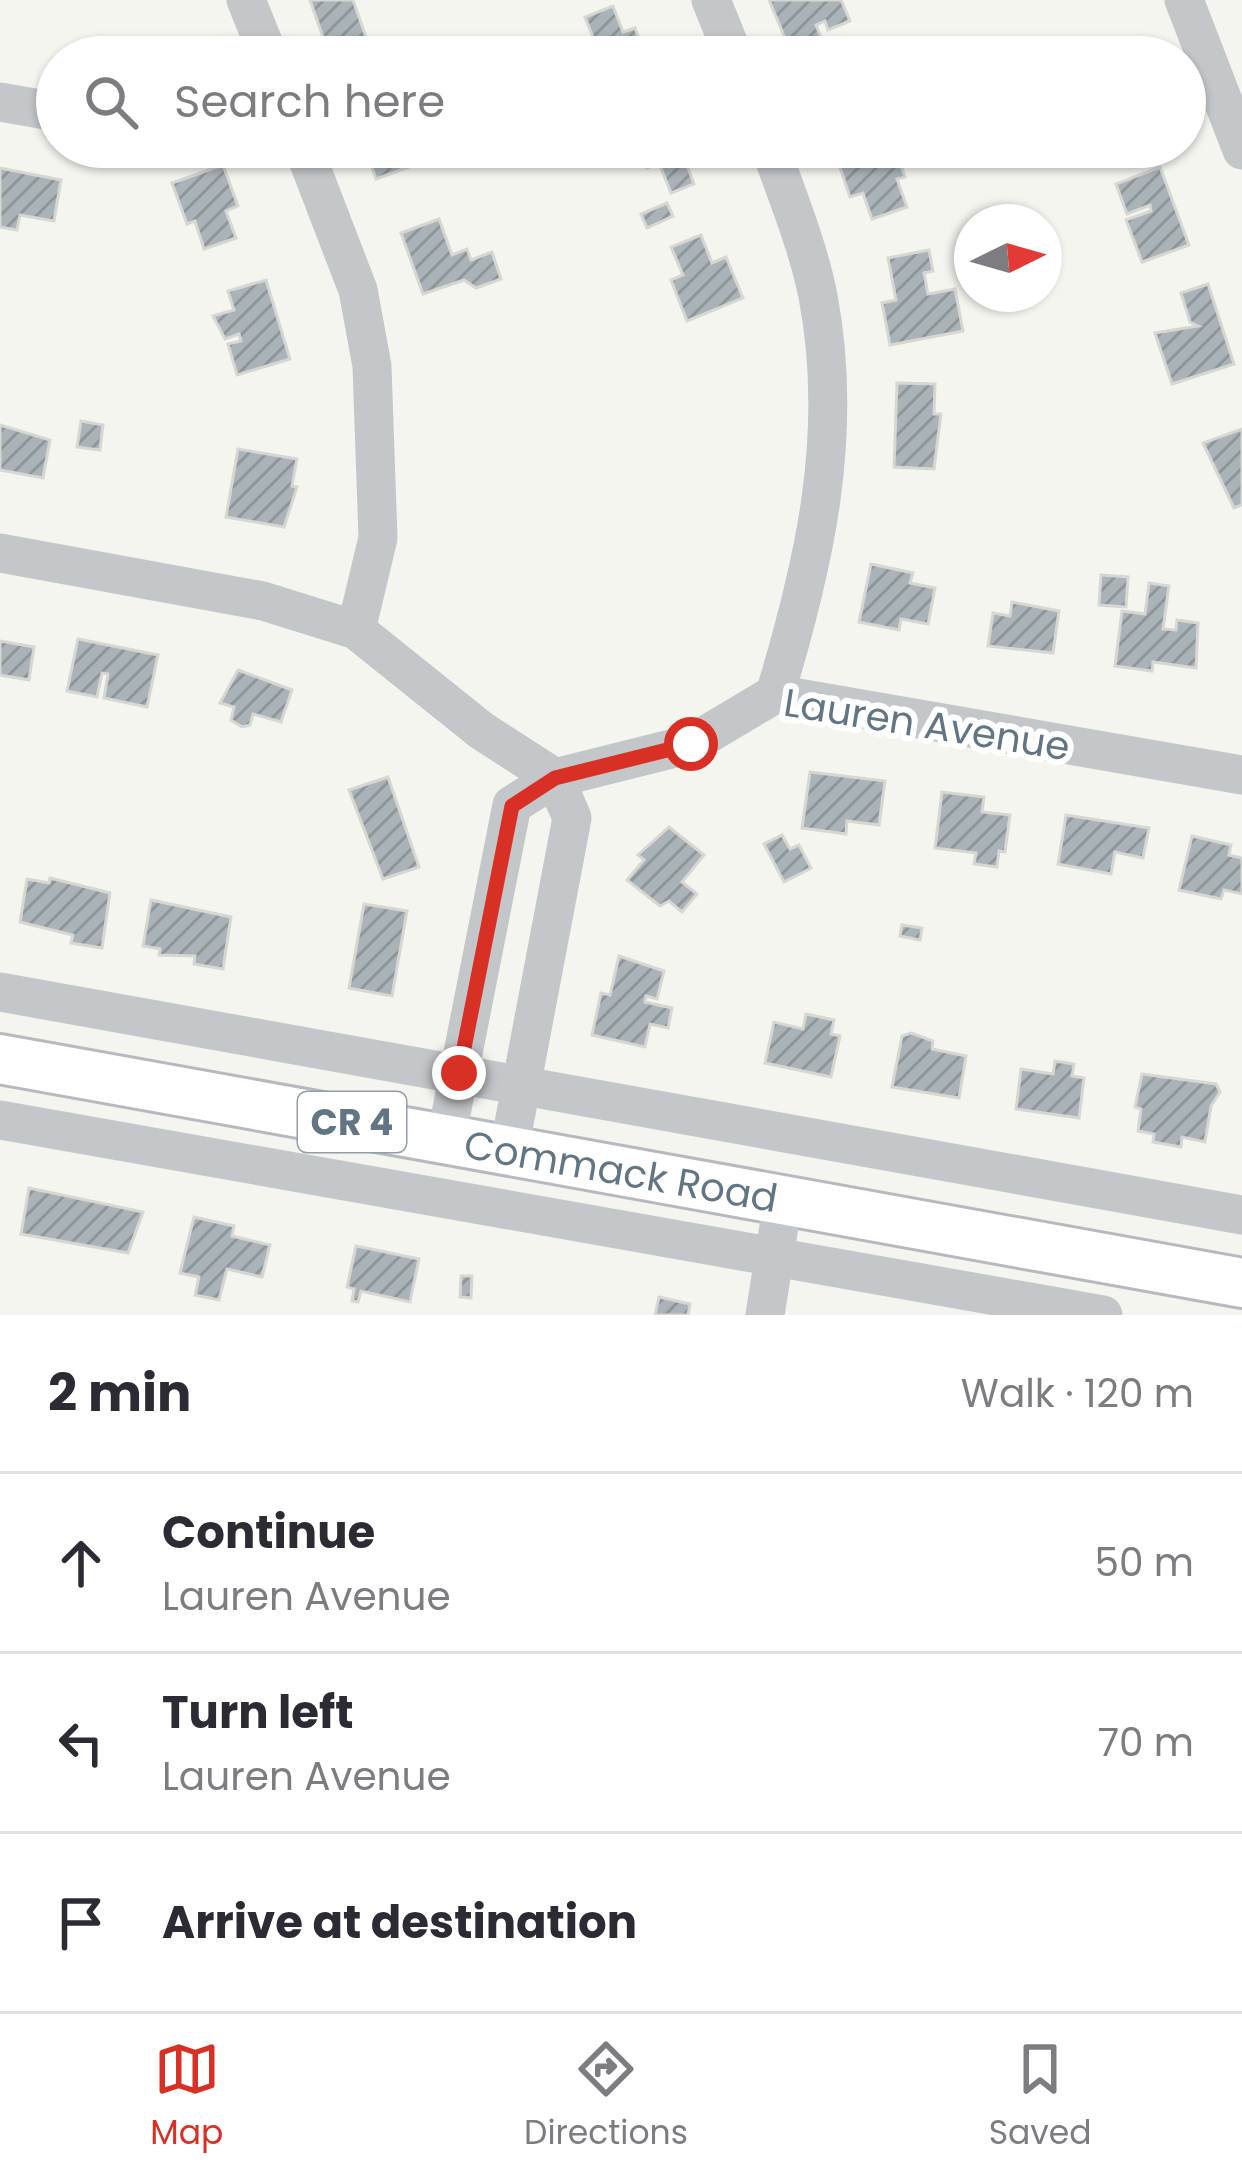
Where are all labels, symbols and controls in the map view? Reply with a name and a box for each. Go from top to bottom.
search box [36,36,1206,168]
icon: search [78,69,144,135]
text: Search here [174,70,445,133]
north arrow [954,204,1062,312]
street label: Lauren Avenue [780,675,1074,774]
route start [664,717,718,771]
route end [432,1046,486,1100]
road number: CR 4 [298,1092,406,1152]
street label: Commack Road [460,1117,782,1226]
text: 2 min [48,1357,191,1429]
text: Walk · 120 m [961,1366,1194,1421]
text: Continue [162,1501,375,1564]
icon: ahead [48,1530,114,1596]
text: 50 m [1094,1535,1194,1590]
text: Lauren Avenue [162,1569,451,1624]
text: Turn left [162,1681,354,1744]
icon: left [48,1710,114,1776]
text: 70 m [1098,1715,1194,1770]
text: Lauren Avenue [162,1749,451,1804]
icon: arrive [48,1890,114,1956]
text: Arrive at destination [162,1891,637,1954]
tab: Map [150,2036,223,2158]
tab: Directions [524,2036,688,2158]
tab: Saved [989,2036,1092,2158]

